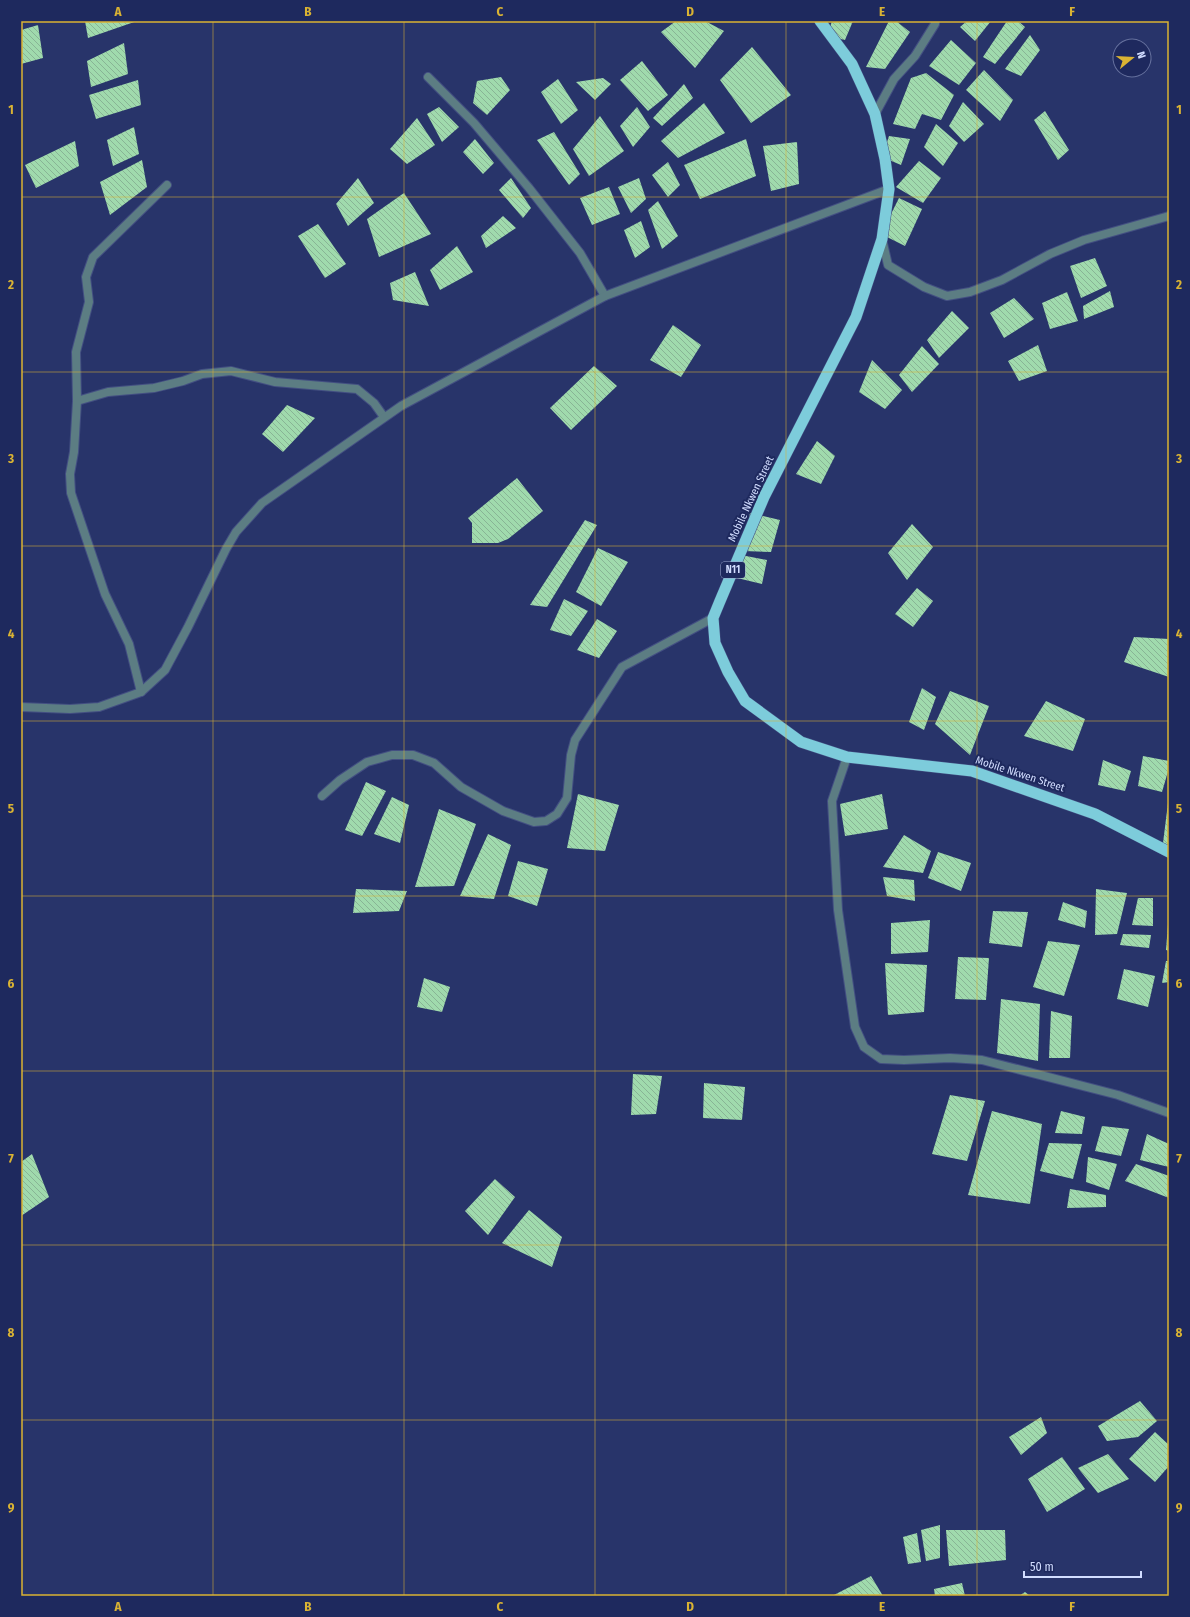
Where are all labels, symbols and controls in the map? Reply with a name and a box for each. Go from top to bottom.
text: A [113,4,122,19]
text: B [304,4,312,19]
text: C [497,4,504,19]
text: D [686,4,694,19]
text: E [879,4,885,19]
text: F [1069,4,1075,19]
north arrow [1112,38,1152,78]
text: N [1134,50,1148,60]
text: 1 [8,102,14,117]
text: 1 [1176,102,1182,117]
text: 2 [7,277,14,292]
text: 2 [1175,277,1182,292]
text: 3 [7,451,14,466]
text: 3 [1175,451,1182,466]
street label: Mobile Nkwen Street [725,454,777,544]
road number: N11 [721,562,745,578]
text: 4 [8,626,15,641]
text: 4 [1176,626,1183,641]
street label: Mobile Nkwen Street [974,753,1067,795]
text: 5 [8,801,14,816]
text: 5 [1176,801,1182,816]
text: 6 [8,976,15,991]
text: 6 [1176,976,1183,991]
text: 7 [8,1151,14,1166]
text: 7 [1176,1151,1182,1166]
text: 8 [8,1325,15,1340]
text: 8 [1176,1325,1183,1340]
text: 9 [8,1500,15,1515]
text: 9 [1176,1500,1183,1515]
scale bar [1024,1553,1141,1579]
text: 50 m [1030,1560,1054,1574]
text: A [113,1599,122,1614]
text: B [304,1599,312,1614]
text: C [497,1599,504,1614]
text: D [686,1599,694,1614]
text: E [879,1599,885,1614]
text: F [1069,1599,1075,1614]

